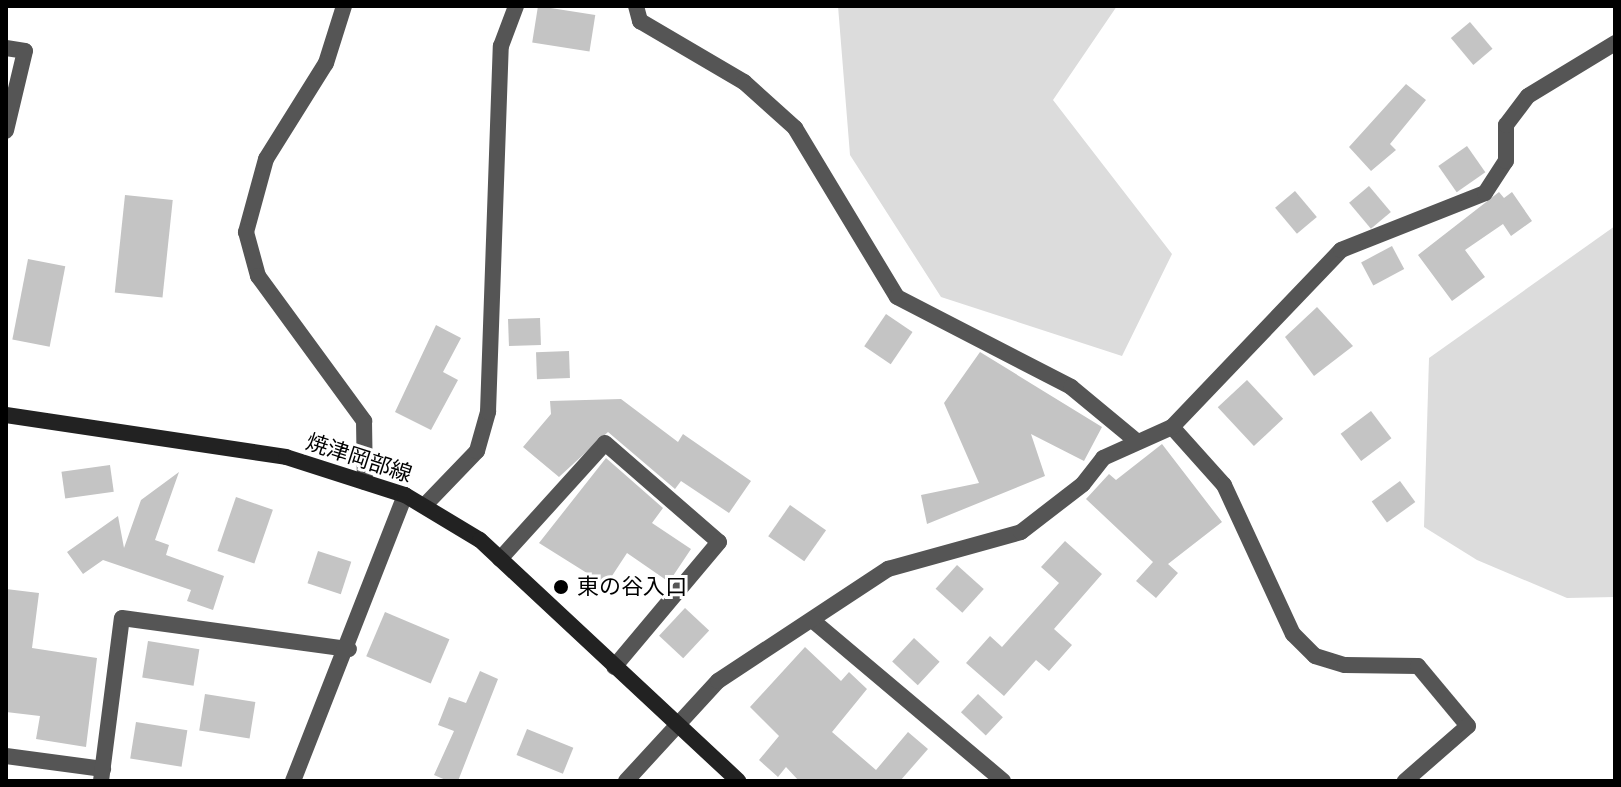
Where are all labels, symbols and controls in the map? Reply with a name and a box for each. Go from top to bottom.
street label: 焼津岡部線 [303,428,415,488]
place label: 東の谷入口 [577,574,687,600]
marker: 東の谷入口 [552,578,570,596]

